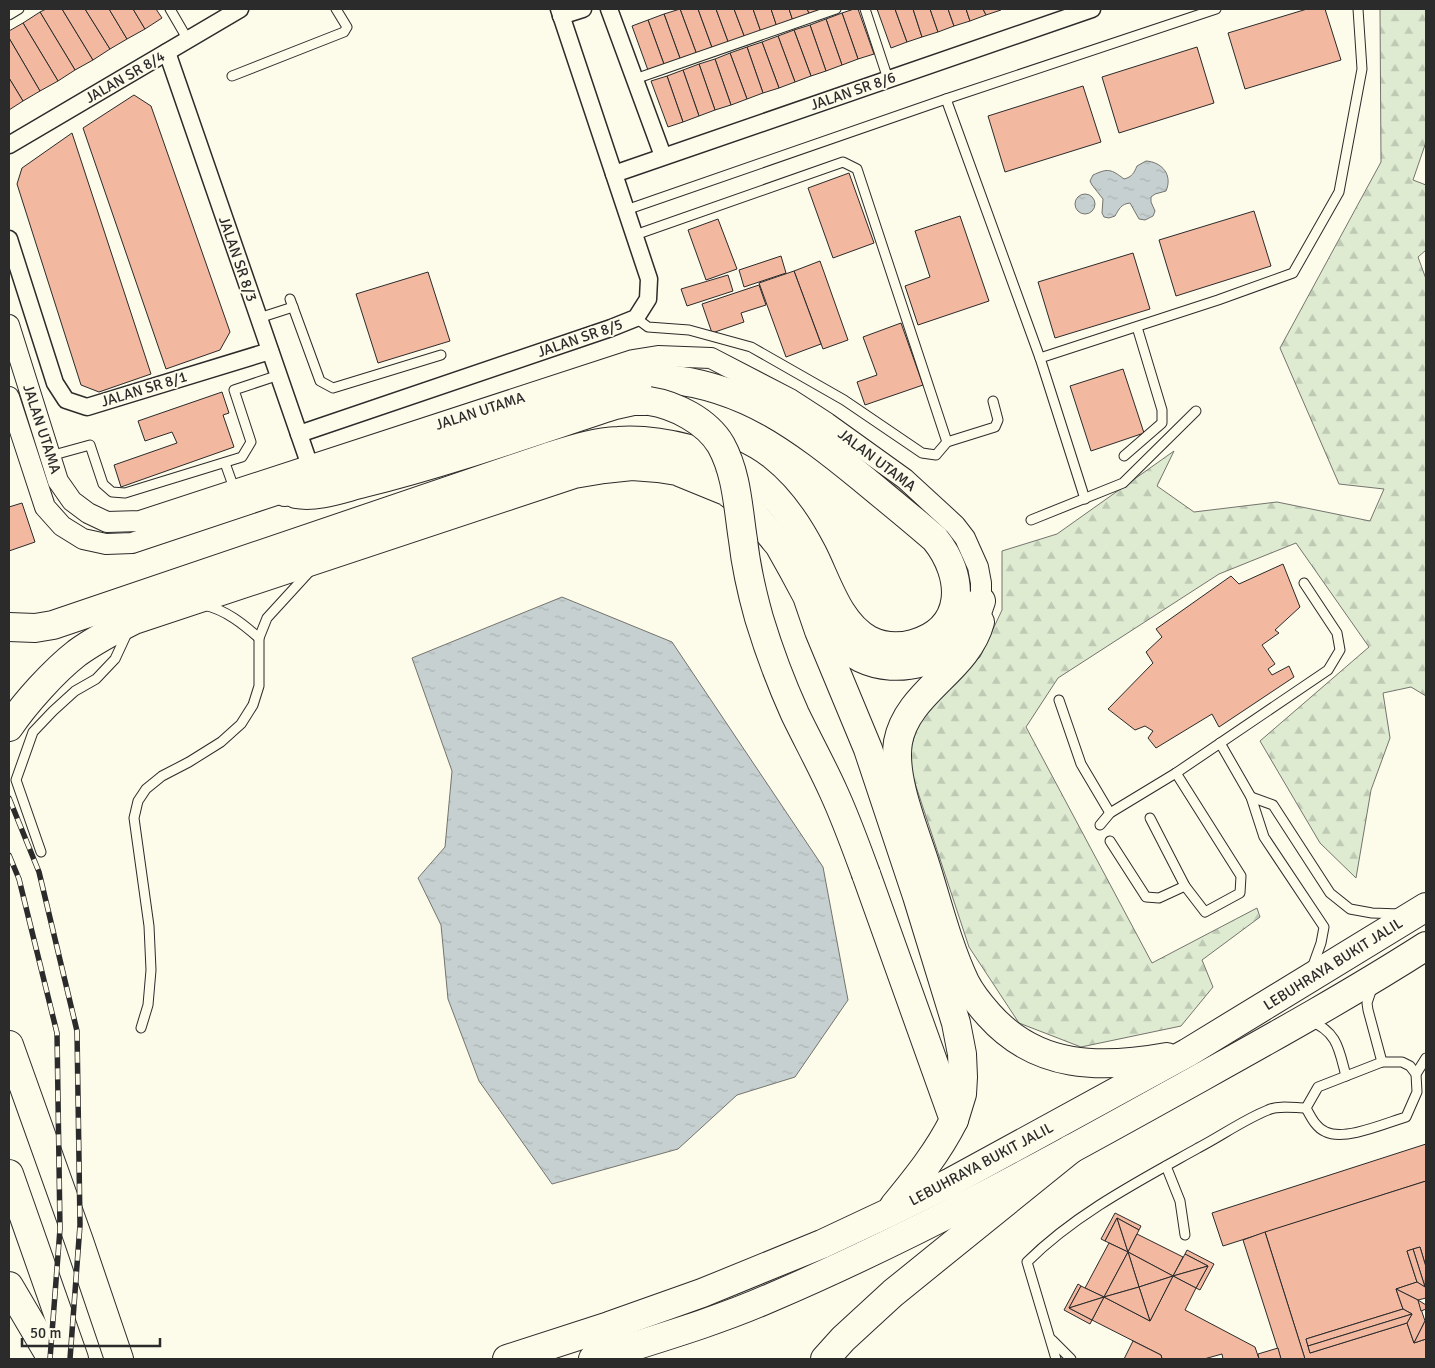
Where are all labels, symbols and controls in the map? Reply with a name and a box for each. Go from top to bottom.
street label: JALAN SR 8/4 [82,47,168,107]
street label: JALAN SR 8/6 [808,68,898,114]
street label: JALAN SR 8/3 [215,214,261,304]
street label: JALAN SR 8/5 [535,315,625,361]
street label: JALAN SR 8/1 [99,367,189,411]
street label: JALAN UTAMA [19,382,65,476]
street label: JALAN UTAMA [433,388,527,434]
street label: JALAN UTAMA [834,425,920,495]
street label: LEBUHRAYA BUKIT JALIL [1260,914,1406,1014]
street label: LEBUHRAYA BUKIT JALIL [906,1118,1056,1210]
scale bar [22,1316,160,1348]
text: 50 m [30,1324,61,1342]

